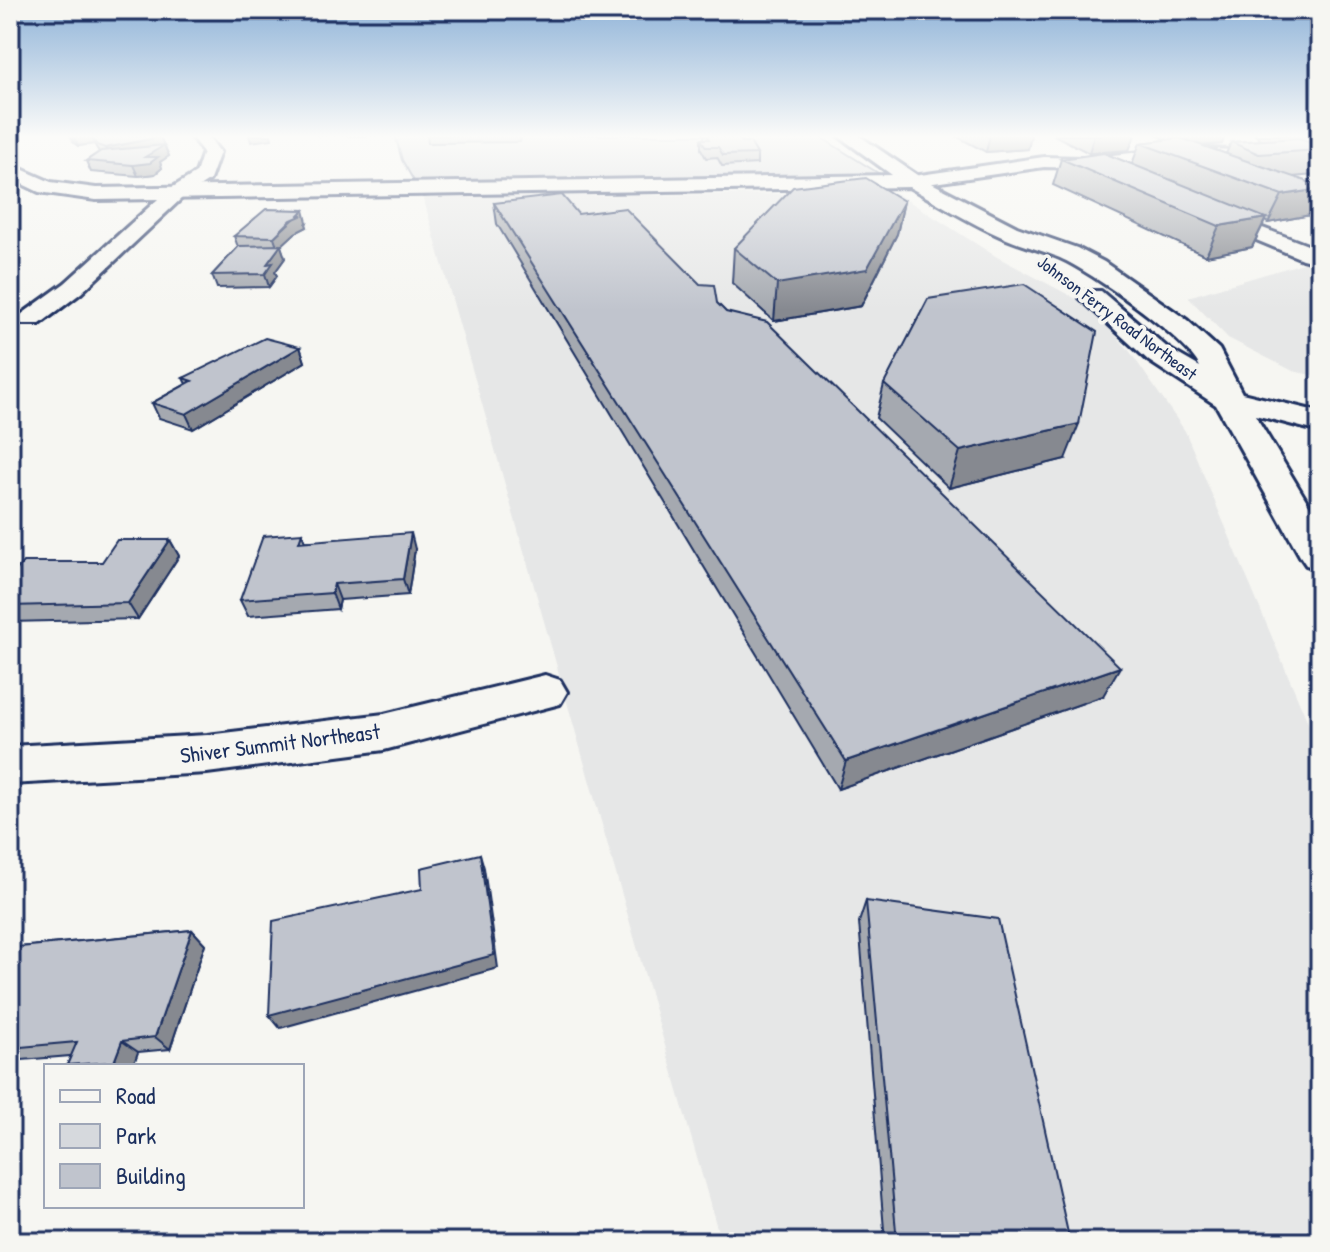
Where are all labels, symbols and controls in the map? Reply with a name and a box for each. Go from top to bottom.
street label: Johnson Ferry Road Northeast [1032,249,1203,386]
street label: Shiver Summit Northeast [178,716,382,770]
legend [44,1064,304,1208]
text: Road [116,1079,155,1111]
text: Park [116,1119,156,1151]
text: Building [116,1159,186,1191]

